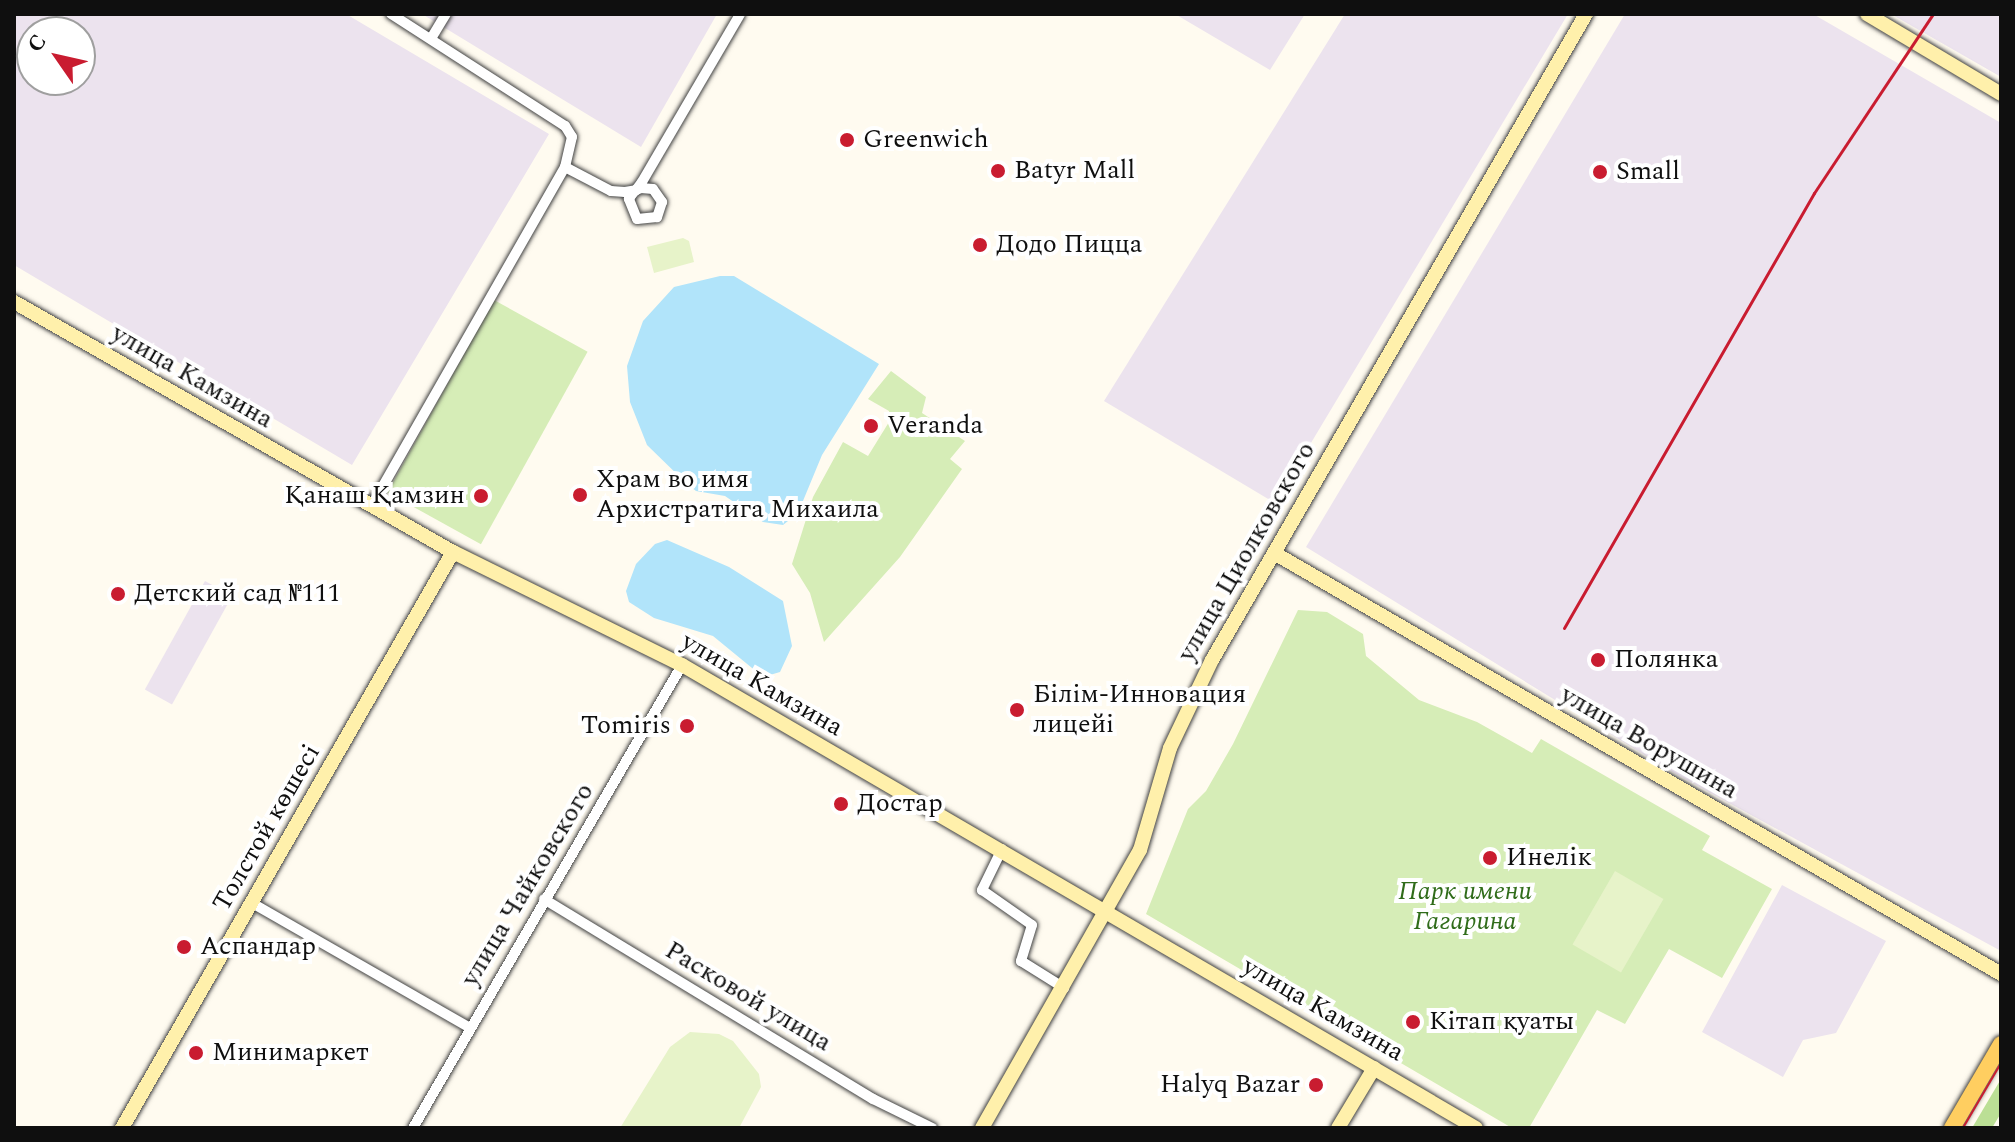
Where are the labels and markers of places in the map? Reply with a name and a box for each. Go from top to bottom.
place label: Greenwich [863,124,989,156]
marker: Greenwich [838,131,856,149]
place label: Batyr Mall [1014,155,1135,187]
place label: Small [1616,156,1680,188]
marker: Batyr Mall [989,162,1007,180]
marker: Small [1591,163,1609,181]
place label: Додо Пицца [996,229,1143,261]
marker: Додо Пицца [971,236,989,254]
place label: Veranda [887,410,983,442]
marker: Veranda [862,417,880,435]
place label: Храм во имя Архистратига Михаила [596,464,879,526]
place label: Қанаш Қамзин [284,480,465,512]
marker: Храм во имя Архистратига Михаила [571,486,589,504]
marker: Қанаш Қамзин [472,487,490,505]
place label: Детский сад №111 [134,578,341,610]
marker: Детский сад №111 [109,585,127,603]
place label: Полянка [1614,644,1718,676]
marker: Полянка [1589,651,1607,669]
place label: Білім-Инновация лицейі [1033,679,1246,740]
marker: Білім-Инновация лицейі [1008,701,1026,719]
place label: Tomiris [581,710,671,742]
marker: Tomiris [678,717,696,735]
place label: Достар [857,788,943,820]
marker: Достар [832,795,850,813]
place label: Инелік [1506,842,1592,874]
marker: Инелік [1481,849,1499,867]
place label: Аспандар [200,931,316,963]
marker: Аспандар [175,938,193,956]
place label: Кітап қуаты [1429,1006,1574,1038]
marker: Кітап қуаты [1404,1013,1422,1031]
place label: Минимаркет [212,1037,369,1069]
marker: Минимаркет [187,1044,205,1062]
place label: Halyq Bazar [1160,1069,1300,1101]
marker: Halyq Bazar [1307,1076,1325,1094]

